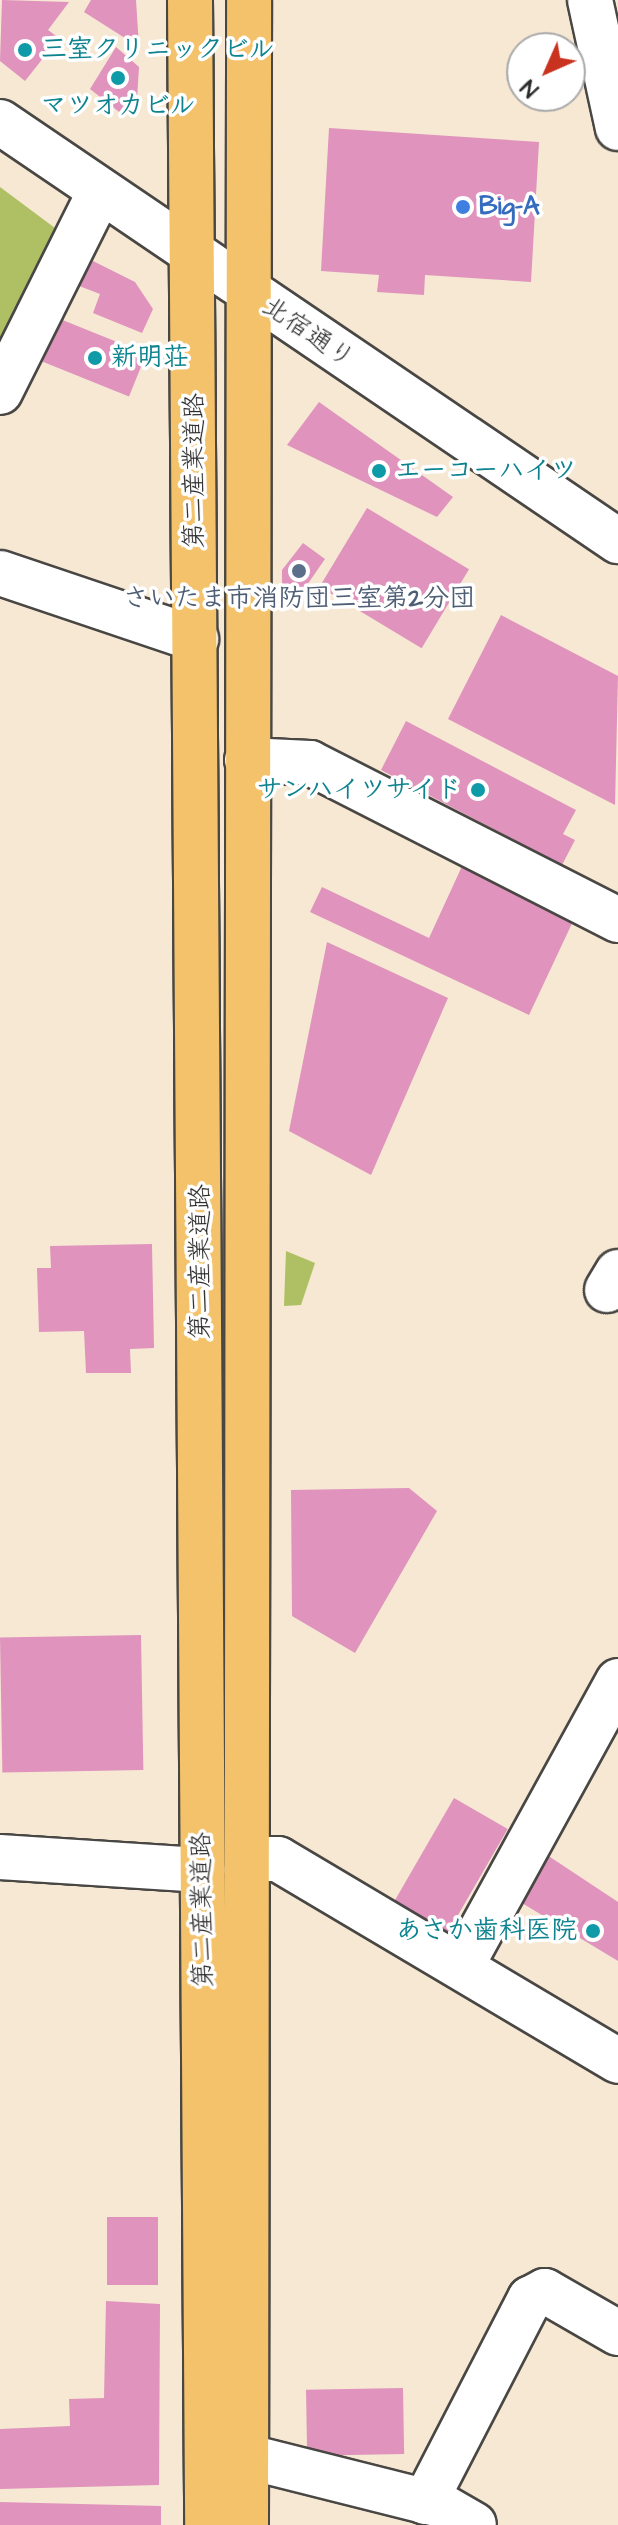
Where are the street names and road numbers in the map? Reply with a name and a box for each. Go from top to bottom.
street label: 北宿通り [256,291,360,375]
street label: 第二産業道路 [179,393,211,549]
street label: 第二産業道路 [185,1184,217,1340]
street label: 第二産業道路 [186,1832,220,1988]

